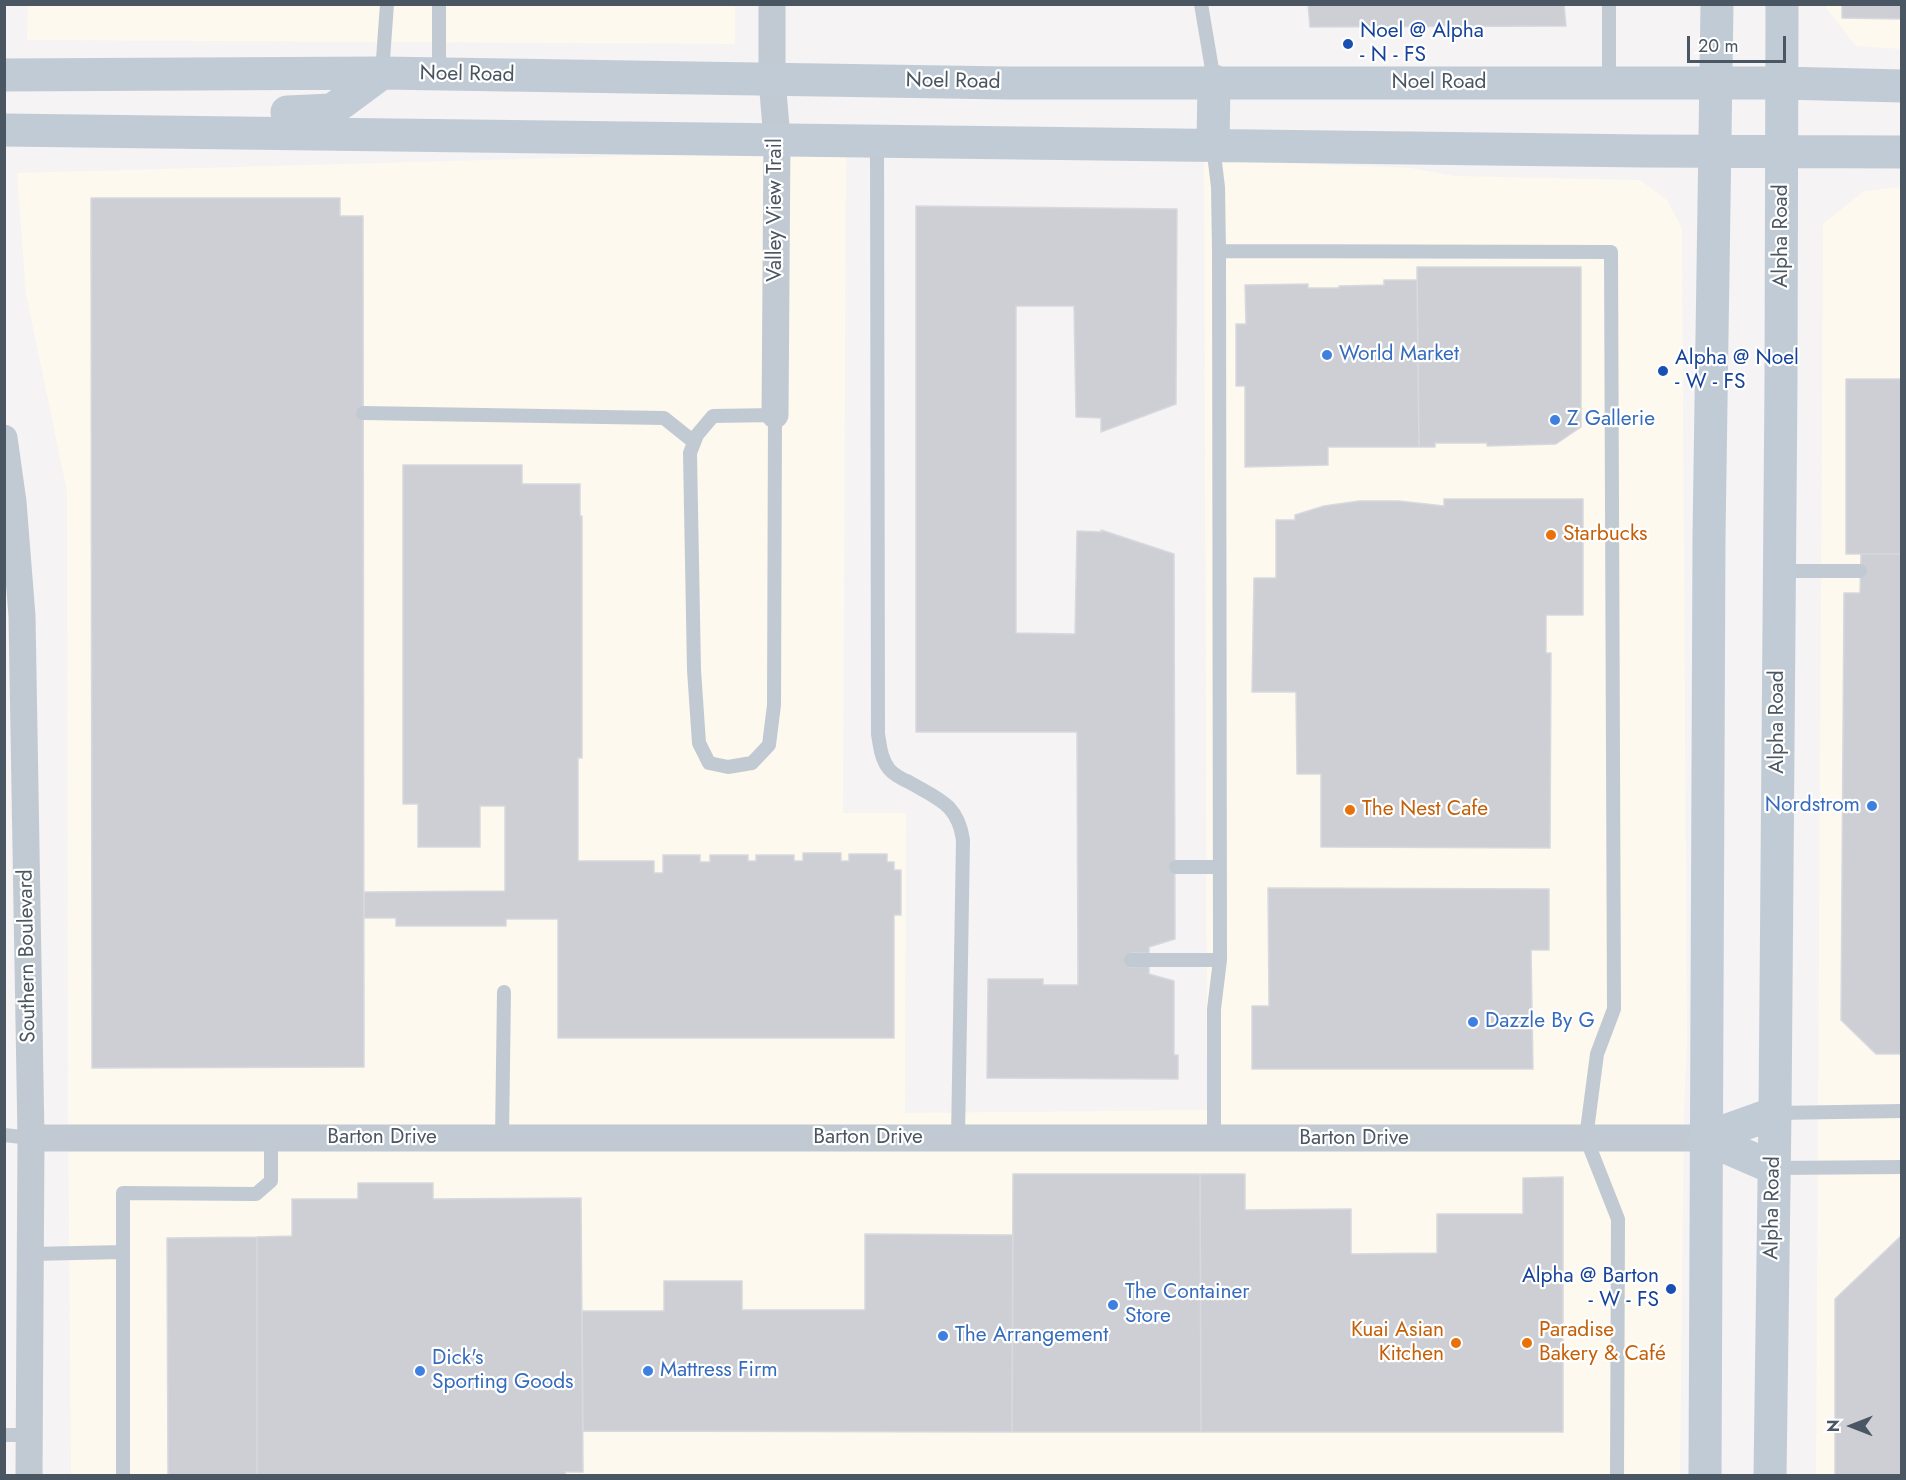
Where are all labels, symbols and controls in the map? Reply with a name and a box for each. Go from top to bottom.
place label: Noel @ Alpha - N - FS [1360,19,1484,69]
scale bar [1690,24,1789,62]
text: 20 m [1698,33,1738,59]
marker: Noel @ Alpha - N - FS [1341,37,1355,51]
street label: Noel Road [419,62,515,88]
street label: Noel Road [905,69,1001,95]
street label: Noel Road [1392,70,1486,96]
street label: Valley View Trail [763,138,789,282]
street label: Alpha Road [1769,184,1795,288]
place label: World Market [1339,342,1459,368]
place label: Alpha @ Noel - W - FS [1675,346,1799,396]
marker: World Market [1320,348,1334,362]
marker: Alpha @ Noel - W - FS [1656,364,1670,378]
place label: Z Gallerie [1567,407,1655,433]
marker: Z Gallerie [1548,413,1562,427]
place label: Starbucks [1563,522,1648,548]
marker: Starbucks [1544,528,1558,542]
street label: Alpha Road [1765,670,1791,774]
place label: Nordstrom [1765,793,1860,819]
place label: The Nest Cafe [1362,797,1488,823]
marker: Nordstrom [1865,799,1879,813]
marker: The Nest Cafe [1343,803,1357,817]
street label: Southern Boulevard [14,869,42,1043]
place label: Dazzle By G [1485,1009,1595,1035]
marker: Dazzle By G [1466,1015,1480,1029]
street label: Barton Drive [327,1125,437,1151]
street label: Barton Drive [813,1125,923,1151]
street label: Barton Drive [1299,1126,1409,1152]
street label: Alpha Road [1759,1156,1787,1260]
place label: Alpha @ Barton - W - FS [1522,1264,1659,1314]
place label: The Container Store [1125,1280,1249,1330]
marker: Alpha @ Barton - W - FS [1664,1282,1678,1296]
marker: The Container Store [1106,1298,1120,1312]
place label: Kuai Asian Kitchen [1351,1318,1444,1368]
place label: Paradise Bakery & Café [1539,1318,1666,1368]
place label: The Arrangement [955,1323,1108,1349]
marker: The Arrangement [936,1329,950,1343]
marker: Kuai Asian Kitchen [1449,1336,1463,1350]
marker: Paradise Bakery & Café [1520,1336,1534,1350]
place label: Dick's Sporting Goods [432,1346,574,1396]
place label: Mattress Firm [660,1358,778,1384]
marker: Dick's Sporting Goods [413,1364,427,1378]
marker: Mattress Firm [641,1364,655,1378]
north arrow [1822,1396,1882,1456]
text: N [1822,1420,1845,1432]

